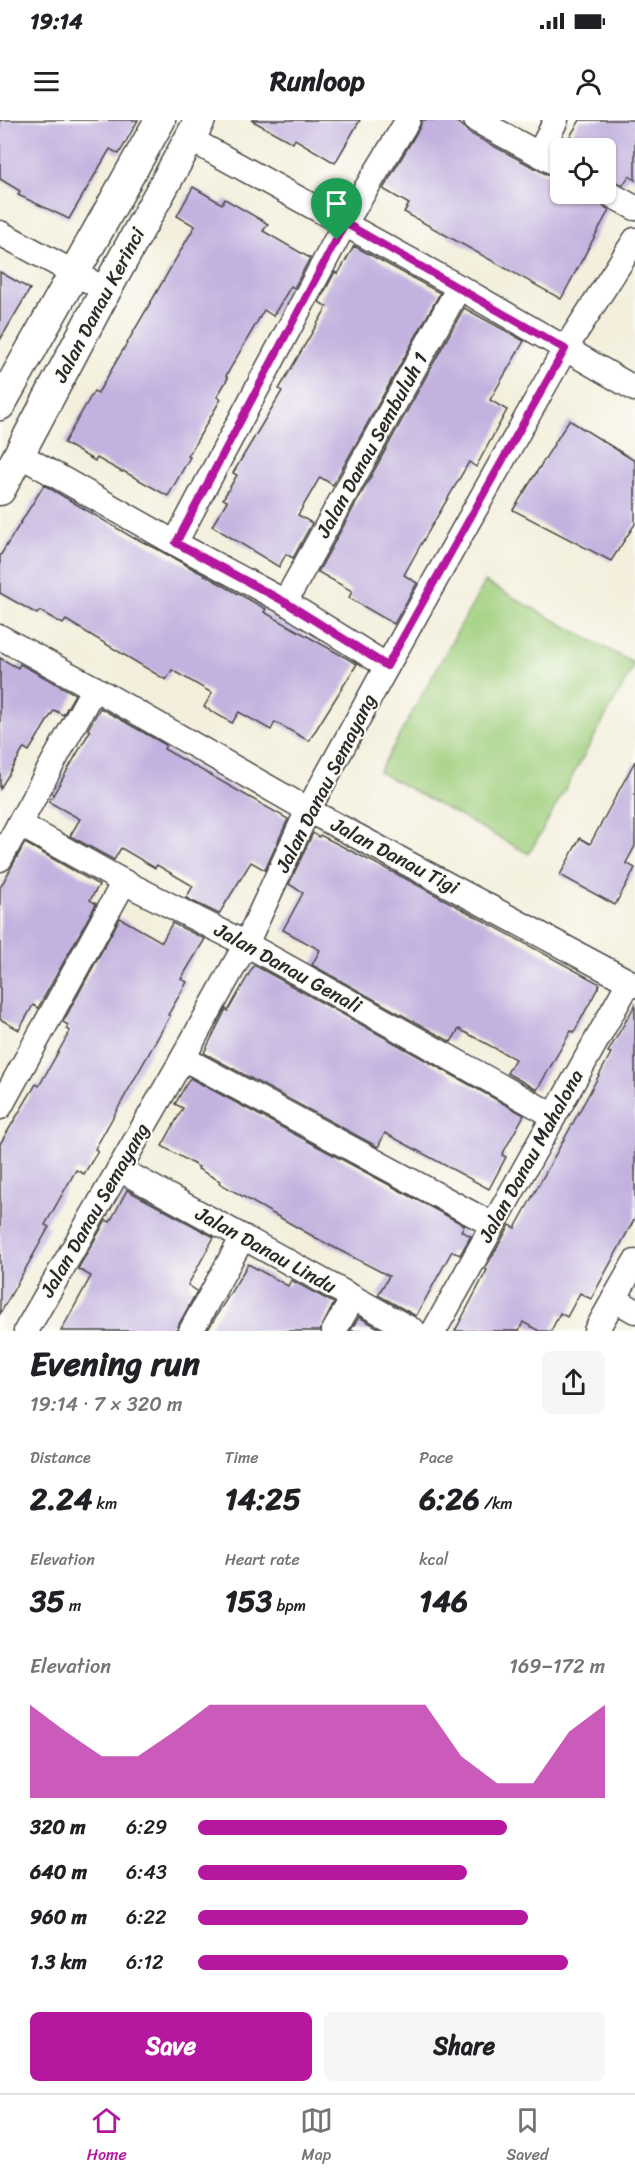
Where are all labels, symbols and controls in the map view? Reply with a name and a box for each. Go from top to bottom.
text: 19:14 [30,2,83,41]
text: Runloop [270,57,365,105]
icon: menu [30,65,63,98]
icon: person [572,65,605,98]
map controls [550,138,616,204]
button: locate [550,138,616,204]
pin [311,178,362,240]
icon: arrive [320,187,353,220]
street label: Jalan Danau Kerinci [43,220,155,390]
street label: Jalan Danau Sembuluh 1 [306,346,438,545]
street label: Jalan Danau Semayang [265,687,386,880]
street label: Jalan Danau Tigi [324,807,467,905]
street label: Jalan Danau Genali [207,912,370,1024]
street label: Jalan Danau Mahalona [468,1063,593,1250]
street label: Jalan Danau Semayang [30,1116,159,1305]
street label: Jalan Danau Lindu [188,1196,343,1303]
text: Evening run [30,1335,200,1393]
button: share [542,1351,605,1414]
text: 19:14 · 7 × 320 m [30,1387,182,1422]
text: Distance [30,1443,91,1472]
text: Time [225,1443,258,1472]
text: Pace [419,1443,453,1472]
text: 2.24 [30,1472,92,1526]
text: 14:25 [225,1472,301,1526]
text: 6:26 [419,1472,480,1526]
text: km [92,1489,117,1518]
text: /km [480,1489,513,1518]
text: Elevation [30,1545,95,1574]
text: Heart rate [225,1545,300,1574]
text: kcal [419,1545,448,1574]
text: 35 [30,1574,65,1628]
text: 153 [225,1574,272,1628]
text: 146 [419,1574,468,1628]
text: m [65,1591,81,1620]
text: bpm [272,1591,306,1620]
text: Elevation [30,1649,111,1684]
text: 169–172 m [509,1649,605,1684]
text: 320 m [30,1810,86,1845]
text: 6:29 [126,1810,167,1845]
text: 640 m [30,1855,87,1890]
text: 6:43 [126,1855,167,1890]
text: 960 m [30,1900,87,1935]
text: 6:22 [126,1900,166,1935]
text: 1.3 km [30,1945,87,1980]
text: 6:12 [126,1945,164,1980]
button: Save [30,2012,312,2081]
button: Share [324,2012,605,2081]
tab: Home [87,2104,127,2169]
tab: Map [300,2104,333,2169]
tab: Saved [506,2104,548,2169]

